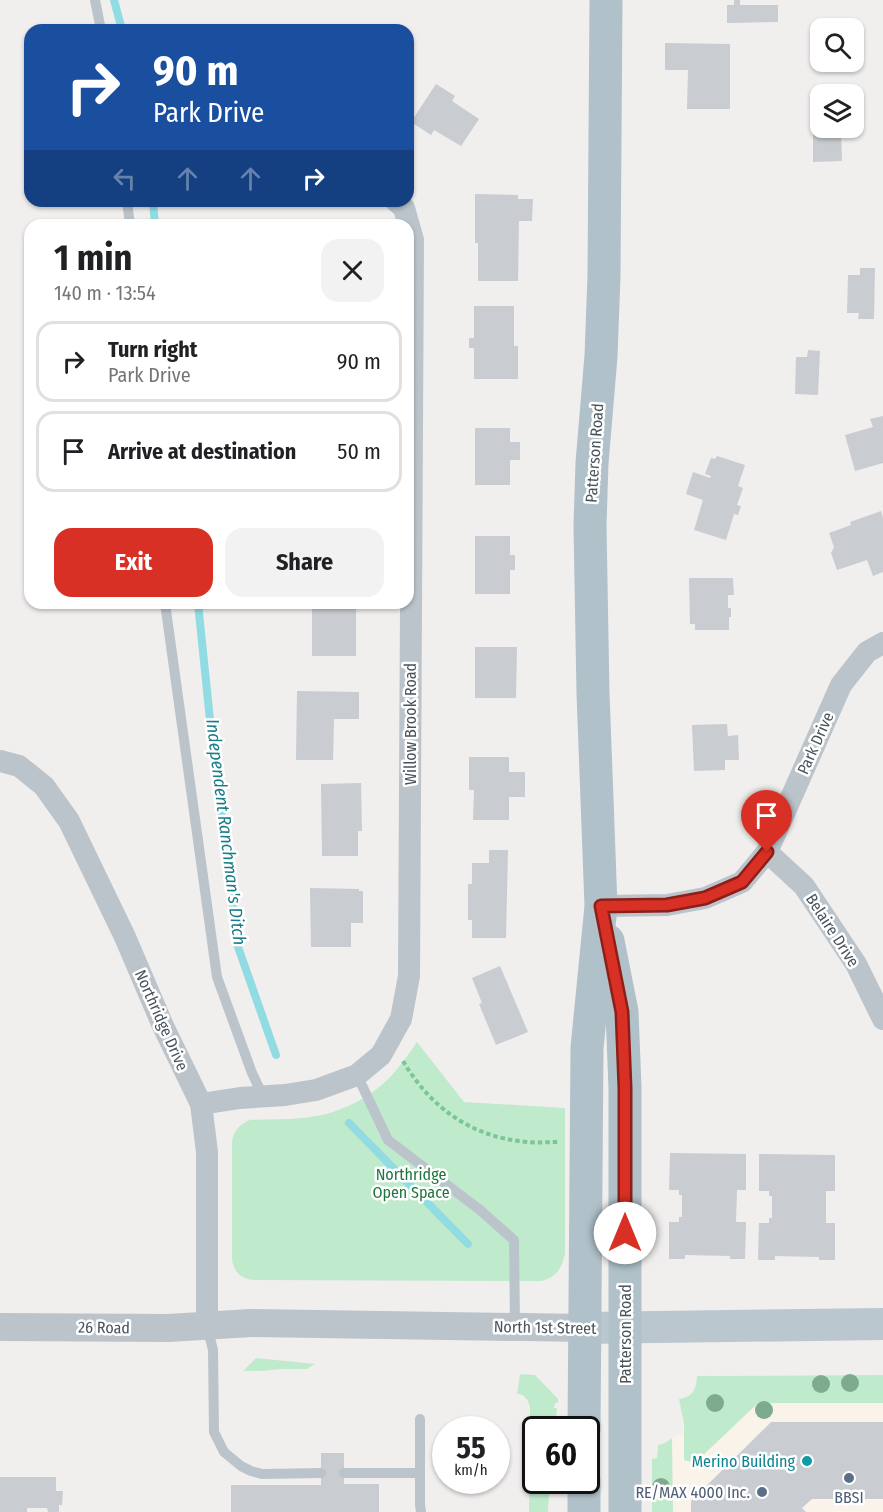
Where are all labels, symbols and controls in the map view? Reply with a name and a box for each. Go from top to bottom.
map controls [810,18,864,138]
button: search [810,18,864,72]
text: 90 m [153,46,238,96]
icon: right [54,48,132,126]
button: layers [810,84,864,138]
text: Park Drive [153,97,264,129]
icon: left [108,162,141,195]
icon: ahead [171,162,204,195]
icon: ahead [234,162,267,195]
icon: right [297,162,330,195]
text: 1 min [54,236,132,280]
button: close [321,239,384,302]
text: 140 m · 13:54 [54,281,156,305]
text: Turn right [108,336,197,363]
icon: right [57,345,90,378]
text: 90 m [337,348,381,375]
text: Park Drive [108,363,191,387]
street label: Patterson Road [582,403,607,503]
icon: arrive [57,435,90,468]
text: Arrive at destination [108,438,296,465]
text: 50 m [337,438,381,465]
button: Exit [54,528,213,597]
button: Share [225,528,384,597]
street label: Willow Brook Road [401,663,420,785]
street label: Park Drive [793,709,838,777]
water label: Independent Ranchman's Ditch [201,718,251,946]
pin [741,790,792,852]
icon: arrive [750,799,783,832]
street label: Belaire Drive [802,890,863,970]
street label: Northridge Drive [131,967,192,1074]
park label: Northridge Open Space [372,1165,450,1202]
position arrow [593,1201,657,1265]
street label: Patterson Road [616,1284,635,1384]
street label: North 1st Street [494,1317,597,1338]
street label: 26 Road [78,1318,130,1337]
speed limit sign: 60 [522,1416,600,1494]
text: 55 [456,1430,486,1466]
place label: Merino Building [692,1452,795,1471]
marker: Merino Building [800,1454,814,1468]
text: km/h [454,1461,488,1479]
marker: BBSI [842,1471,856,1485]
place label: RE/MAX 4000 Inc. [635,1483,750,1502]
marker: RE/MAX 4000 Inc. [755,1485,769,1499]
place label: BBSI [834,1488,864,1507]

